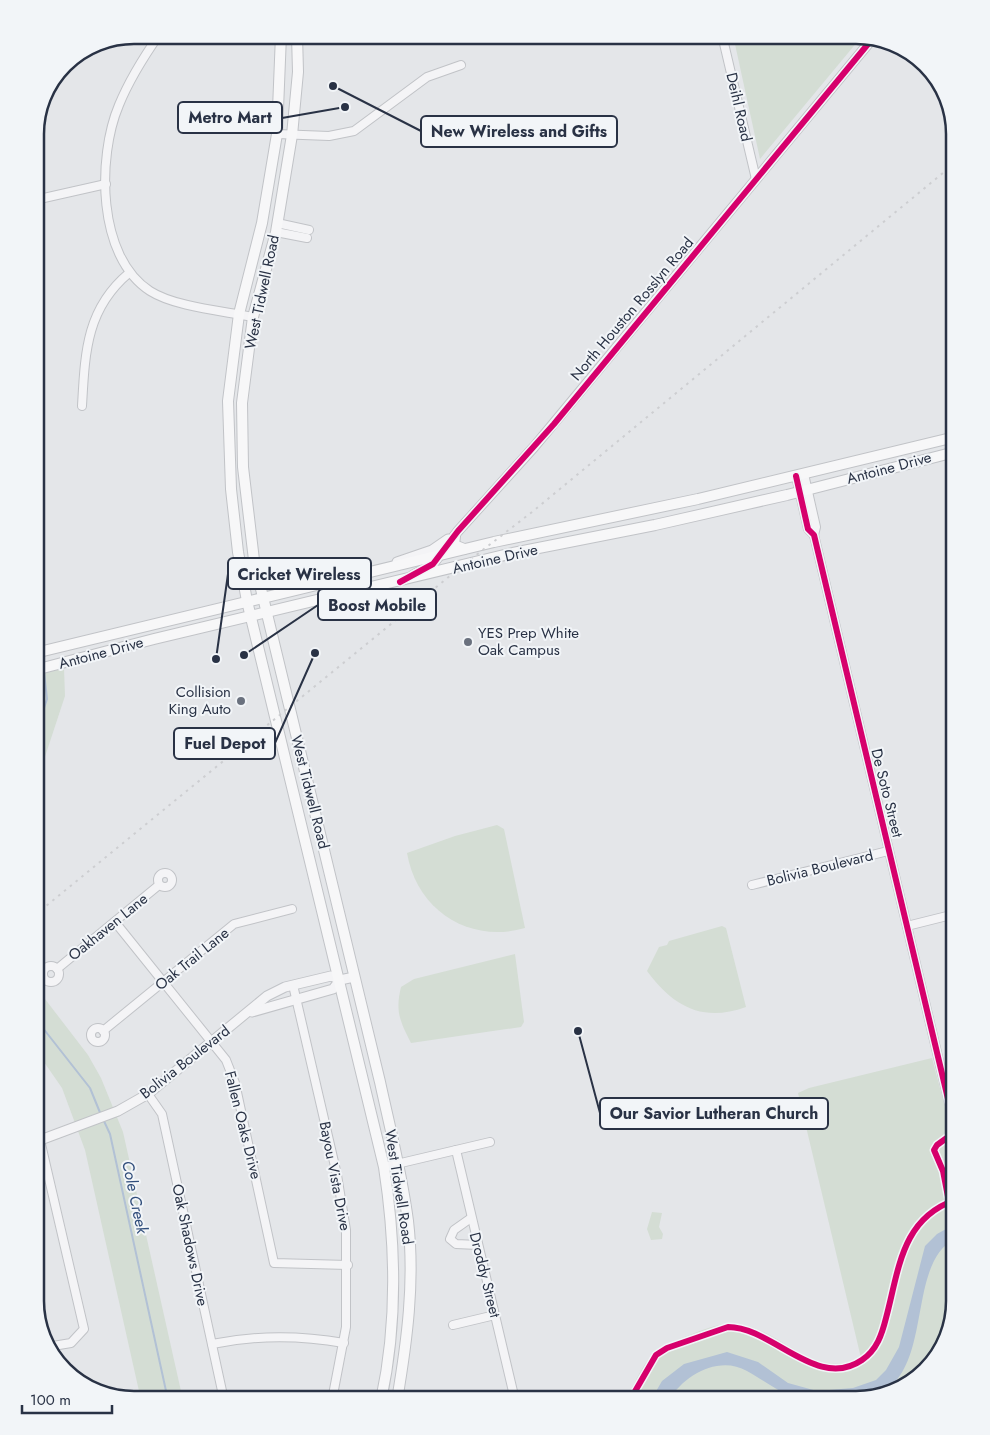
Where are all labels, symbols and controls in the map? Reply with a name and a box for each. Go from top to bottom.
street label: Deihl Road [720,70,758,144]
callout: Metro Mart [178,102,282,133]
text: Metro Mart [188,106,273,129]
callout: New Wireless and Gifts [421,116,617,147]
text: New Wireless and Gifts [431,120,607,143]
street label: North Houston Rosslyn Road [565,232,699,386]
street label: West Tidwell Road [239,233,285,351]
street label: Antoine Drive [844,446,934,490]
street label: Antoine Drive [450,538,540,579]
callout: Cricket Wireless [228,558,371,589]
text: Cricket Wireless [237,563,361,586]
callout: Boost Mobile [318,589,436,620]
text: Boost Mobile [328,594,426,617]
place label: YES Prep White Oak Campus [478,622,579,661]
street label: Antoine Drive [56,631,146,675]
marker: YES Prep White Oak Campus [462,636,474,648]
place label: Collision King Auto [168,681,231,720]
marker: Collision King Auto [235,695,247,707]
callout: Fuel Depot [174,728,275,759]
text: Fuel Depot [184,732,267,755]
street label: West Tidwell Road [285,733,335,851]
street label: De Soto Street [865,746,909,840]
street label: Bolivia Boulevard [764,844,876,892]
street label: Oakhaven Lane [63,888,153,966]
street label: Oak Trail Lane [150,922,234,996]
street label: Bolivia Boulevard [135,1020,235,1104]
street label: Fallen Oaks Drive [219,1069,267,1182]
callout: Our Savior Lutheran Church [600,1098,828,1129]
text: Our Savior Lutheran Church [610,1102,818,1125]
street label: Bayou Vista Drive [314,1119,356,1233]
street label: West Tidwell Road [379,1128,419,1246]
water label: Cole Creek [116,1158,154,1237]
street label: Oak Shadows Drive [166,1182,214,1308]
street label: Droddy Street [464,1230,506,1320]
scale bar [22,1382,112,1414]
text: 100 m [30,1389,71,1411]

